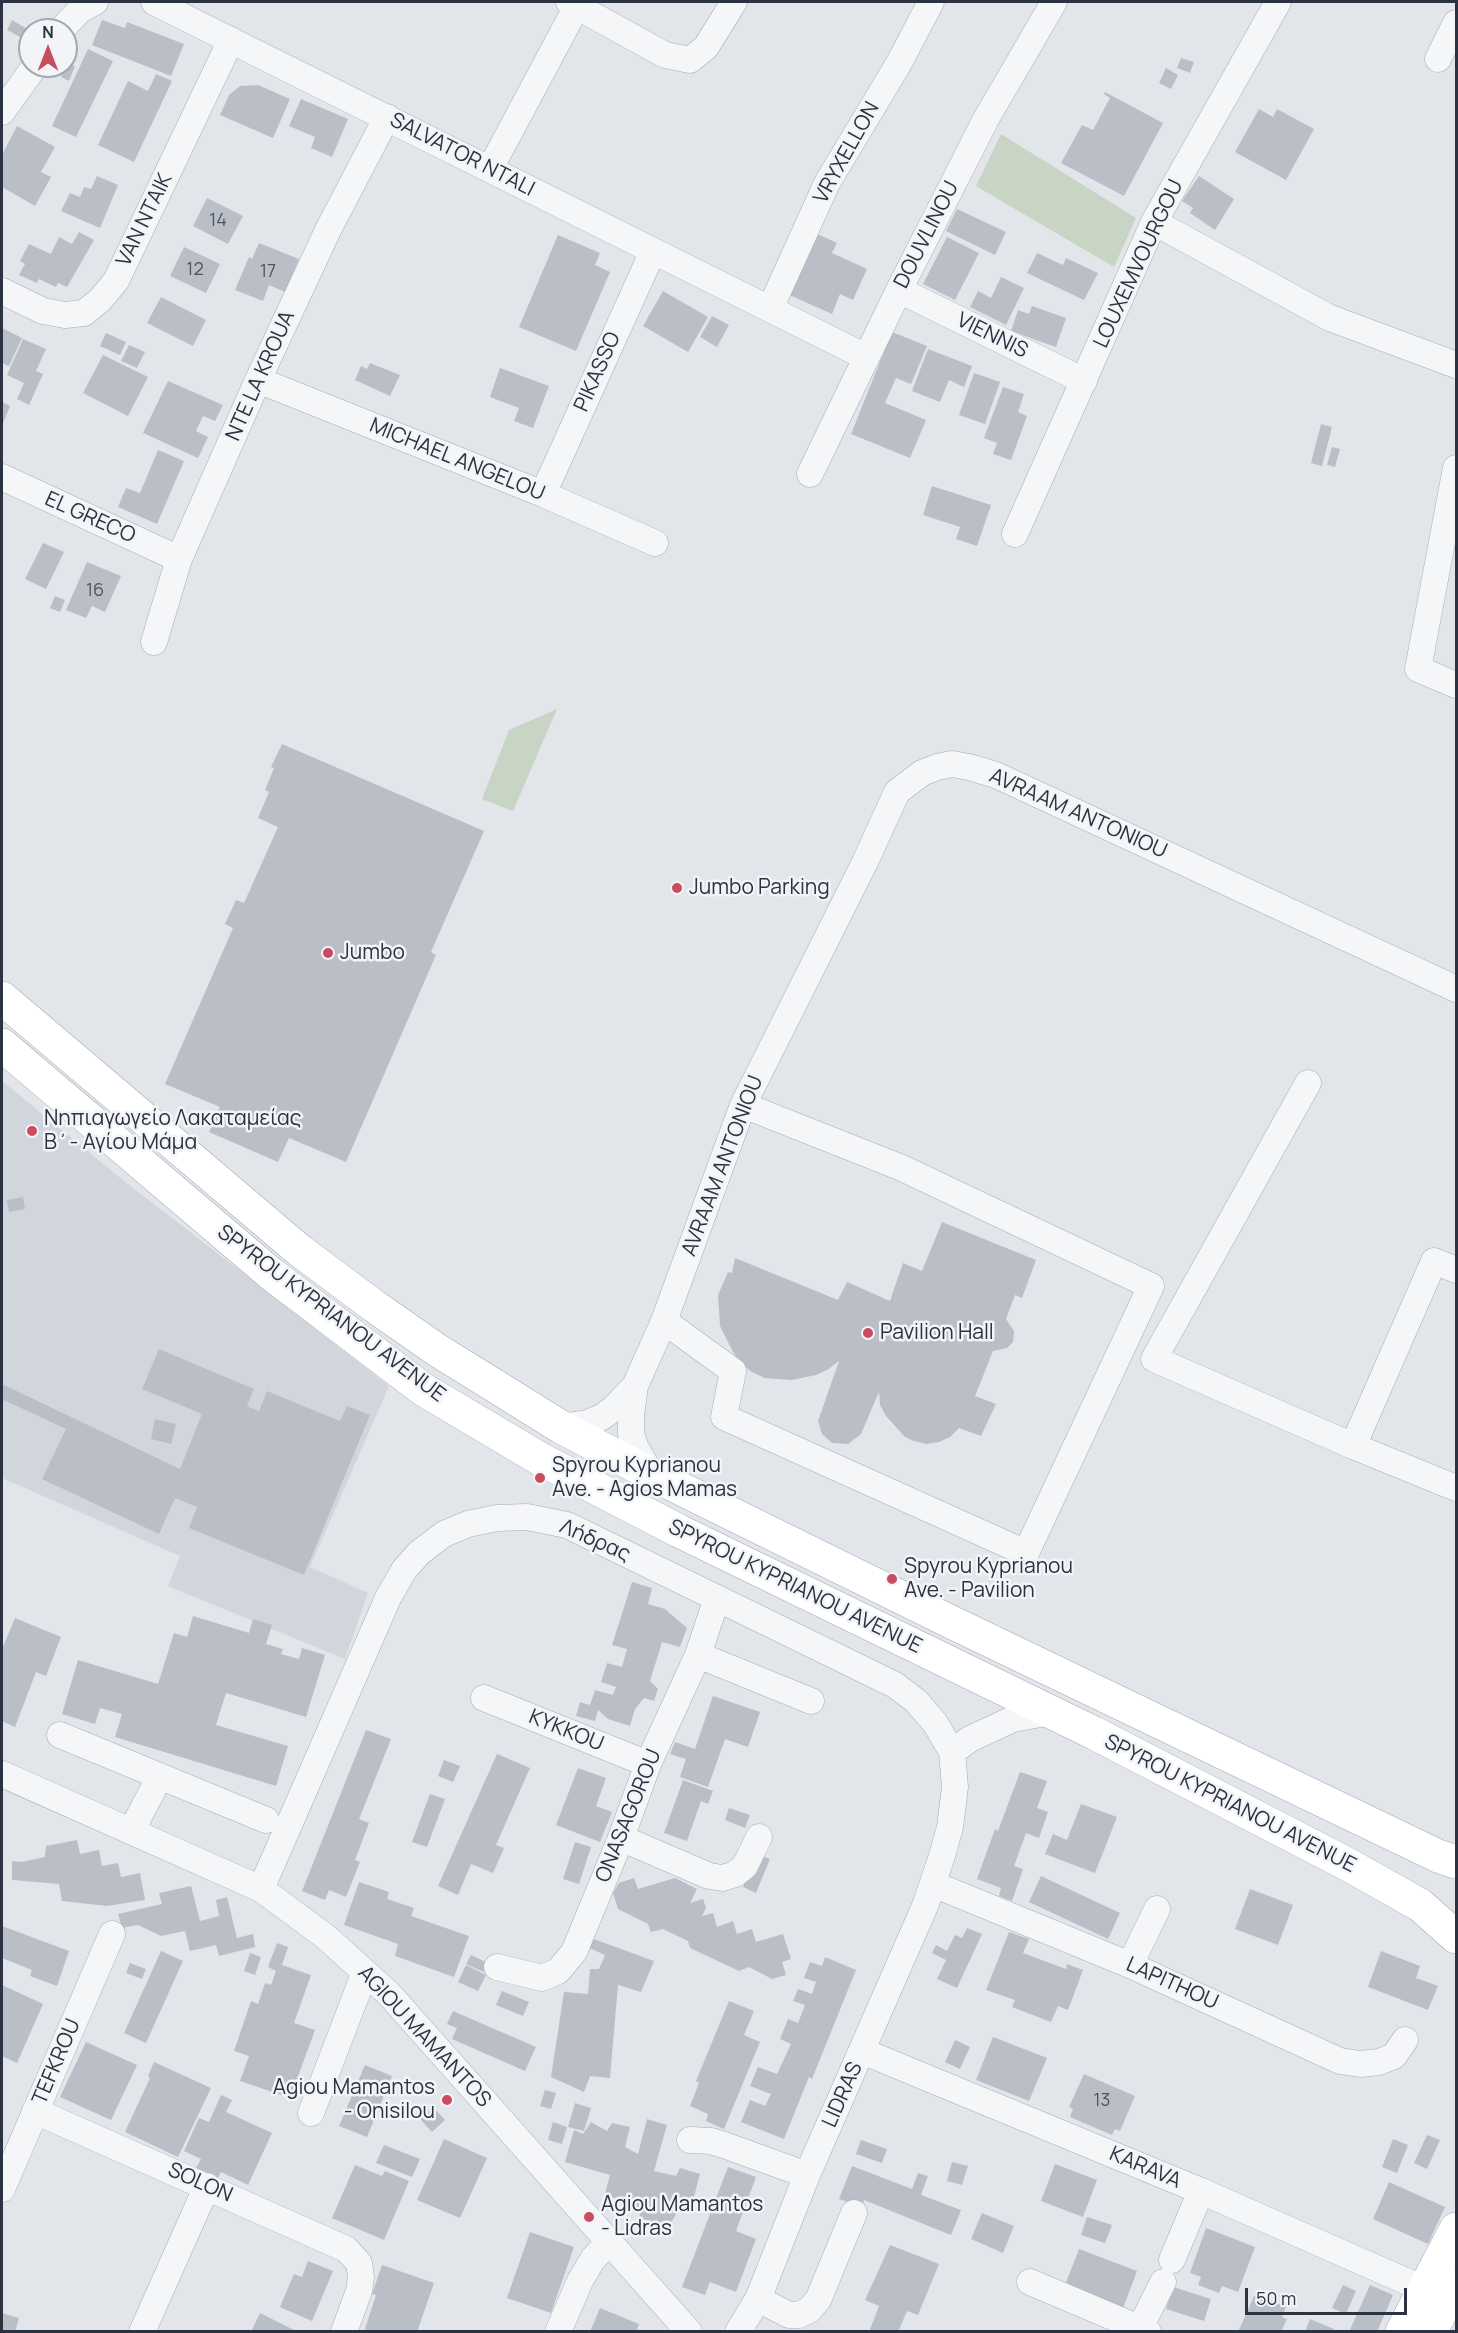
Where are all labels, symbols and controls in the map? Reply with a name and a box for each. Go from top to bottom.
north arrow [18,18,78,78]
text: N [42,21,54,43]
street label: VRYXELLON [809,98,885,208]
street label: SALVATOR NTALI [385,108,539,202]
street label: VAN NTAIK [112,169,178,271]
street label: LOUXEMVOURGOU [1089,176,1189,352]
street label: DOUVLINOU [889,177,965,293]
house number: 14 [209,210,227,232]
house number: 12 [186,259,204,281]
house number: 17 [260,261,276,283]
street label: NTE LA KROUA [221,307,301,445]
street label: VIENNIS [952,308,1032,364]
street label: PIKASSO [569,328,627,416]
street label: MICHAEL ANGELOU [366,413,548,507]
street label: EL GRECO [41,487,139,549]
house number: 16 [86,580,104,602]
street label: AVRAAM ANTONIOU [985,764,1171,864]
place label: Jumbo Parking [689,875,830,901]
marker: Jumbo Parking [670,881,684,895]
place label: Jumbo [340,940,405,966]
marker: Jumbo [321,946,335,960]
street label: AVRAAM ANTONIOU [677,1072,769,1260]
place label: Νηπιαγωγείο Λακαταμείας Β΄- Αγίου Μάμα [44,1106,301,1156]
marker: Νηπιαγωγείο Λακαταμείας Β΄- Αγίου Μάμα [25,1124,39,1138]
street label: SPYROU KYPRIANOU AVENUE [212,1220,450,1408]
place label: Pavilion Hall [880,1320,994,1346]
marker: Pavilion Hall [861,1326,875,1340]
place label: Spyrou Kyprianou Ave. - Agios Mamas [552,1453,737,1503]
marker: Spyrou Kyprianou Ave. - Agios Mamas [533,1471,547,1485]
street label: Λήδρας [556,1514,634,1568]
street label: SPYROU KYPRIANOU AVENUE [664,1515,926,1659]
place label: Spyrou Kyprianou Ave. - Pavilion [904,1554,1073,1604]
marker: Spyrou Kyprianou Ave. - Pavilion [885,1572,899,1586]
street label: KYKKOU [525,1705,607,1757]
street label: SPYROU KYPRIANOU AVENUE [1100,1729,1360,1879]
street label: ONASAGOROU [591,1746,667,1886]
street label: LAPITHOU [1122,1952,1222,2016]
street label: AGIOU MAMANTOS [352,1961,496,2113]
street label: TEFKROU [28,2015,86,2109]
street label: LIDRAS [817,2058,869,2132]
place label: Agiou Mamantos - Onisilou [273,2075,435,2125]
house number: 13 [1094,2090,1110,2112]
marker: Agiou Mamantos - Onisilou [440,2093,454,2107]
street label: KARAVA [1105,2142,1185,2194]
street label: SOLON [164,2158,236,2208]
place label: Agiou Mamantos - Lidras [601,2192,763,2242]
marker: Agiou Mamantos - Lidras [582,2210,596,2224]
scale bar [1248,2276,1410,2314]
text: 50 m [1256,2286,1296,2310]

